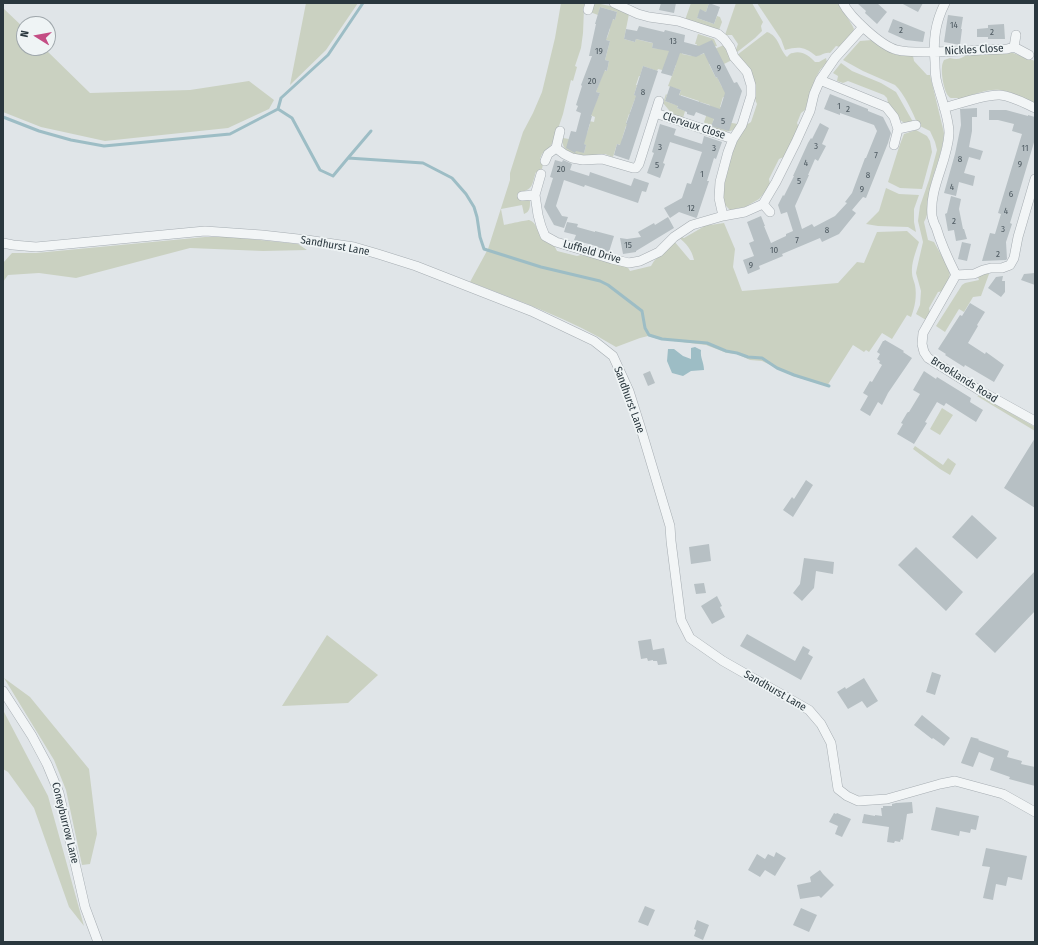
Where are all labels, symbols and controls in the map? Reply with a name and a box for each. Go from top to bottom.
north arrow [16,16,56,56]
house number: 14 [950,20,958,30]
house number: 2 [899,25,903,35]
house number: 2 [990,27,994,37]
text: N [18,29,32,38]
house number: 13 [669,36,677,46]
street label: Nickles Close [944,42,1004,58]
house number: 19 [595,46,603,56]
house number: 9 [717,63,721,73]
house number: 20 [588,76,596,86]
house number: 8 [641,87,645,97]
house number: 1 [837,101,841,111]
house number: 2 [846,104,850,114]
street label: Clervaux Close [661,110,727,142]
house number: 5 [721,116,725,126]
house number: 3 [814,141,818,151]
house number: 3 [658,142,662,152]
house number: 3 [712,143,716,153]
house number: 11 [1022,143,1028,153]
house number: 7 [874,150,878,160]
house number: 8 [958,154,962,164]
house number: 4 [804,158,808,168]
house number: 9 [1018,159,1022,169]
house number: 5 [655,160,659,170]
house number: 20 [557,164,565,174]
house number: 1 [700,169,704,179]
house number: 8 [866,170,870,180]
house number: 5 [797,176,801,186]
house number: 4 [950,182,954,192]
house number: 9 [860,184,864,194]
house number: 6 [1009,189,1013,199]
house number: 12 [687,203,695,213]
house number: 4 [1004,206,1008,216]
house number: 2 [952,216,956,226]
house number: 3 [1001,224,1005,234]
house number: 8 [825,225,829,235]
street label: Sandhurst Lane [299,233,371,259]
house number: 7 [795,235,799,245]
street label: Luffield Drive [562,237,622,267]
house number: 15 [624,240,632,250]
house number: 10 [770,245,778,255]
house number: 2 [996,249,1000,259]
house number: 9 [749,260,753,270]
street label: Brooklands Road [928,354,1000,406]
street label: Sandhurst Lane [611,365,647,435]
street label: Sandhurst Lane [741,668,809,714]
street label: Coneyburrow Lane [49,781,81,865]

